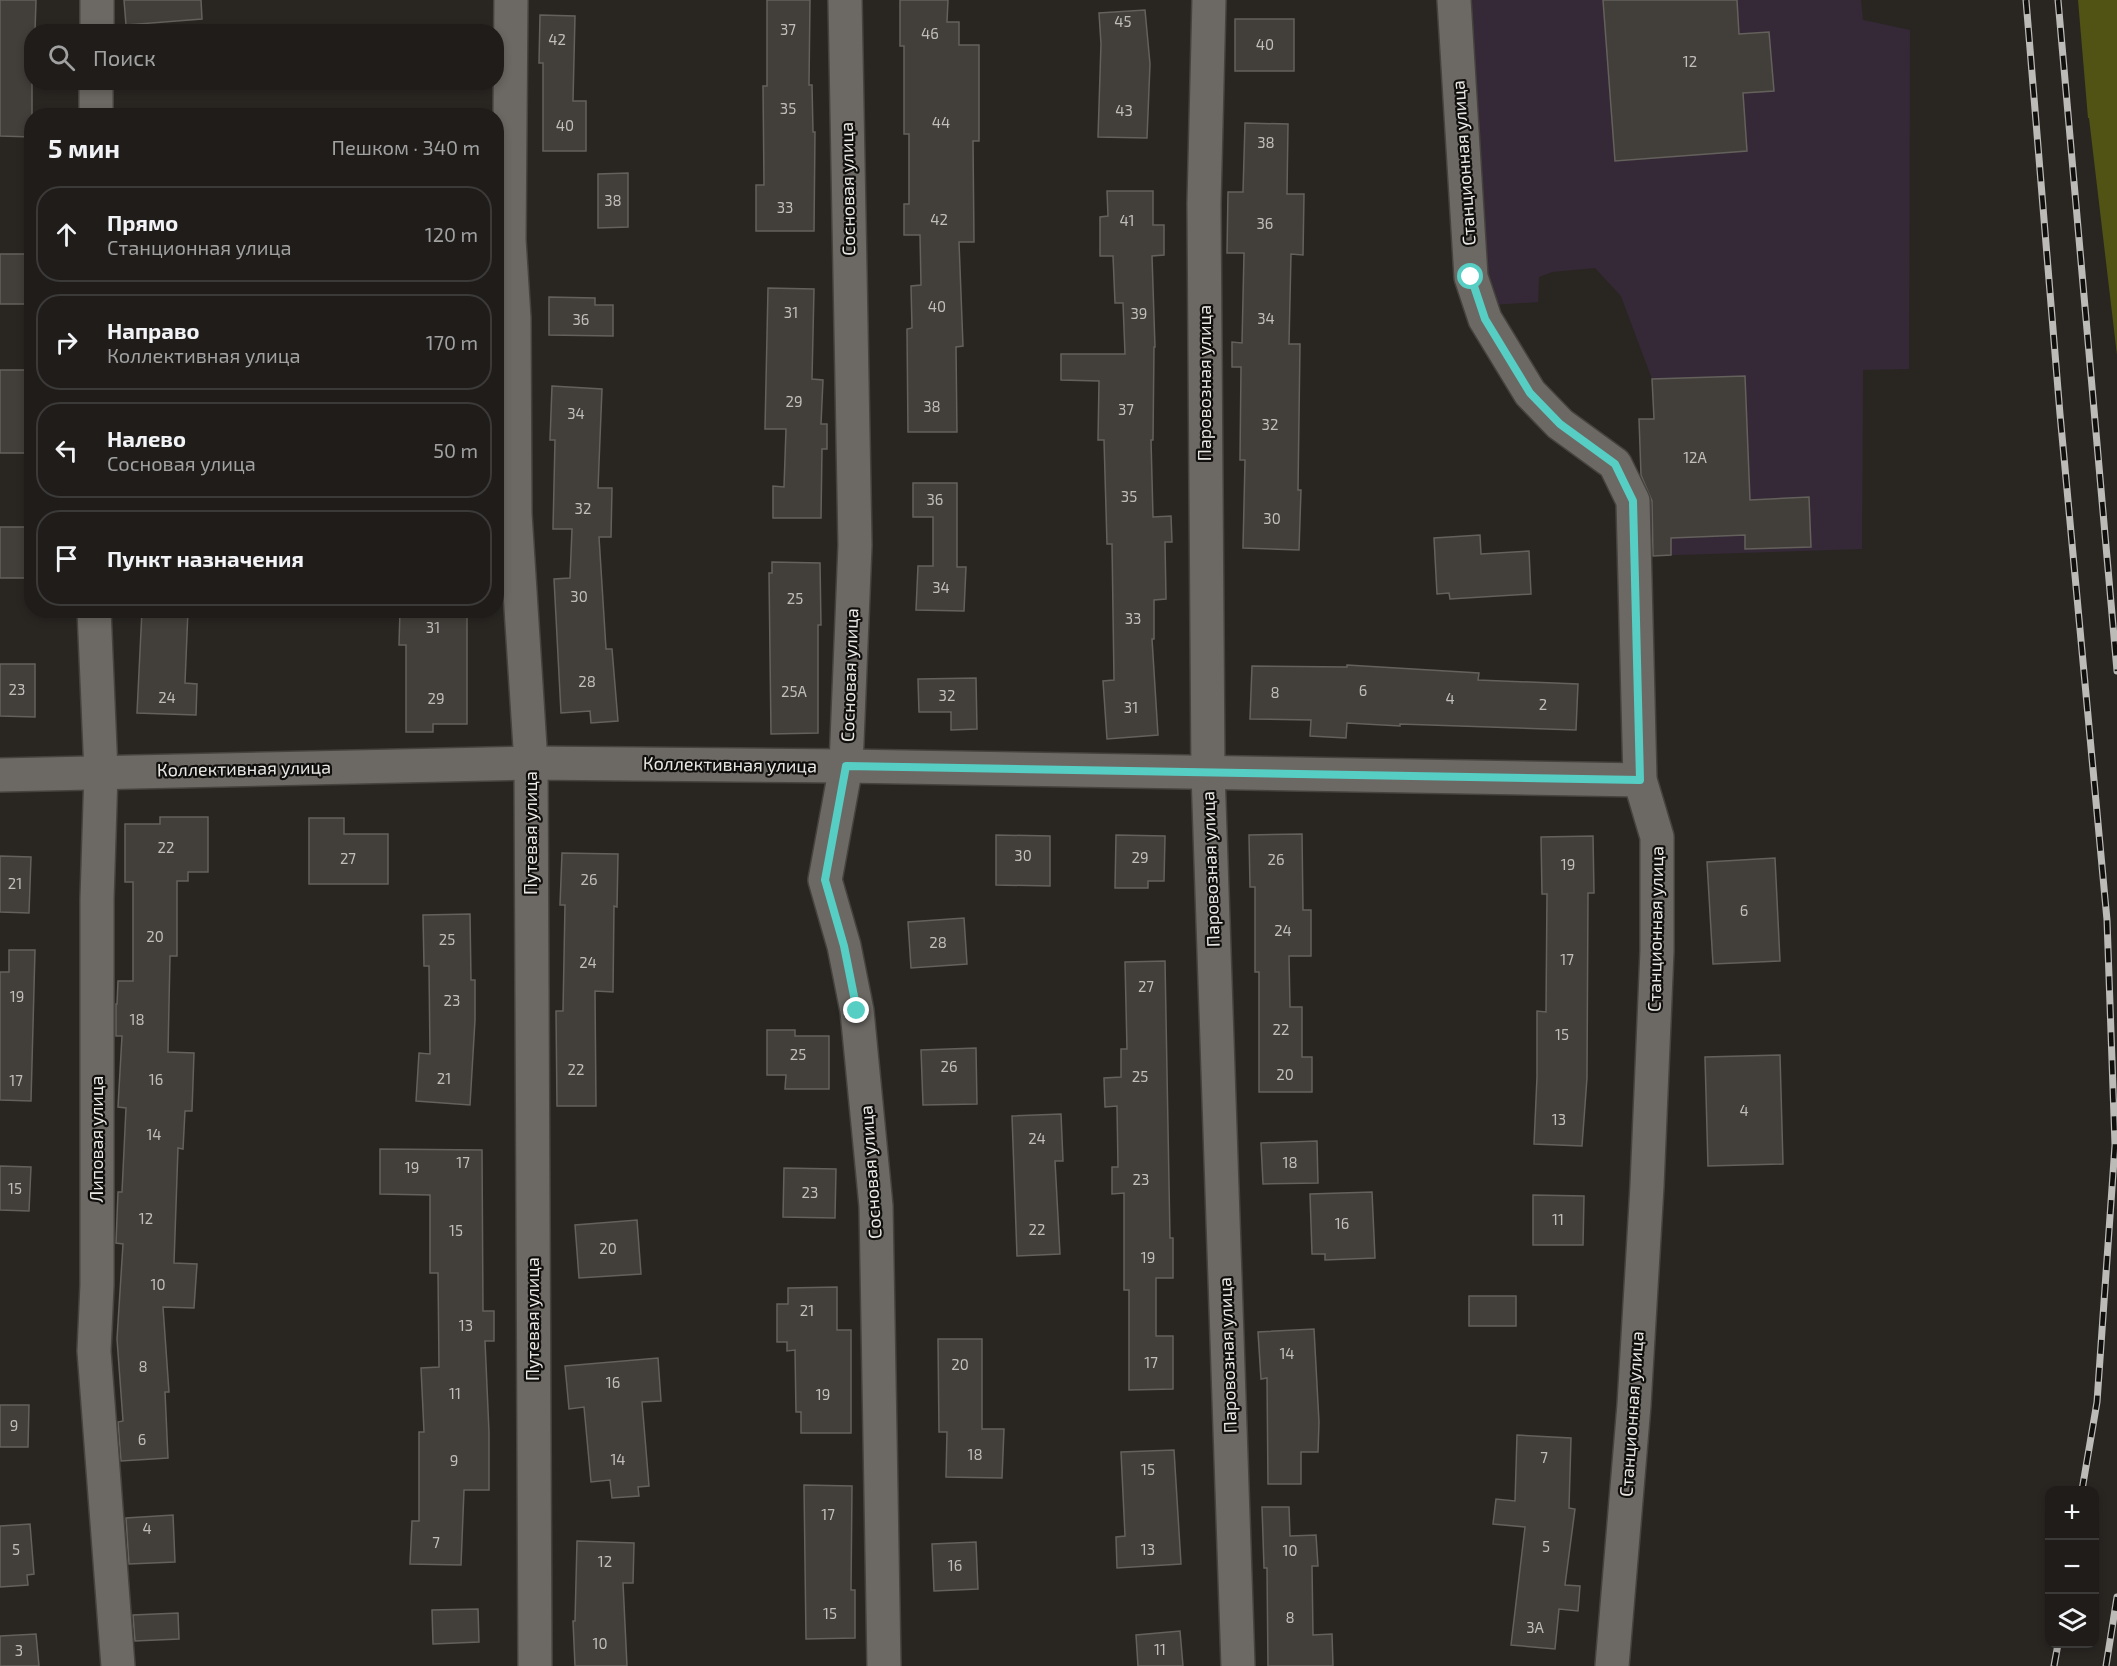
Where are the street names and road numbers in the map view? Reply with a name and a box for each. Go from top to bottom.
street label: Станционная улица [1446,80,1480,247]
street label: Сосновая улица [835,122,859,256]
street label: Паровозная улица [1193,305,1215,461]
street label: Сосновая улица [836,608,862,742]
street label: Коллективная улица [643,751,817,777]
street label: Коллективная улица [157,755,331,781]
street label: Путевая улица [519,771,541,895]
street label: Паровозная улица [1196,791,1224,948]
street label: Станционная улица [1643,846,1667,1012]
street label: Липовая улица [85,1076,107,1202]
street label: Сосновая улица [854,1104,886,1240]
street label: Путевая улица [521,1257,543,1381]
street label: Паровозная улица [1213,1277,1241,1434]
street label: Станционная улица [1614,1330,1648,1497]

